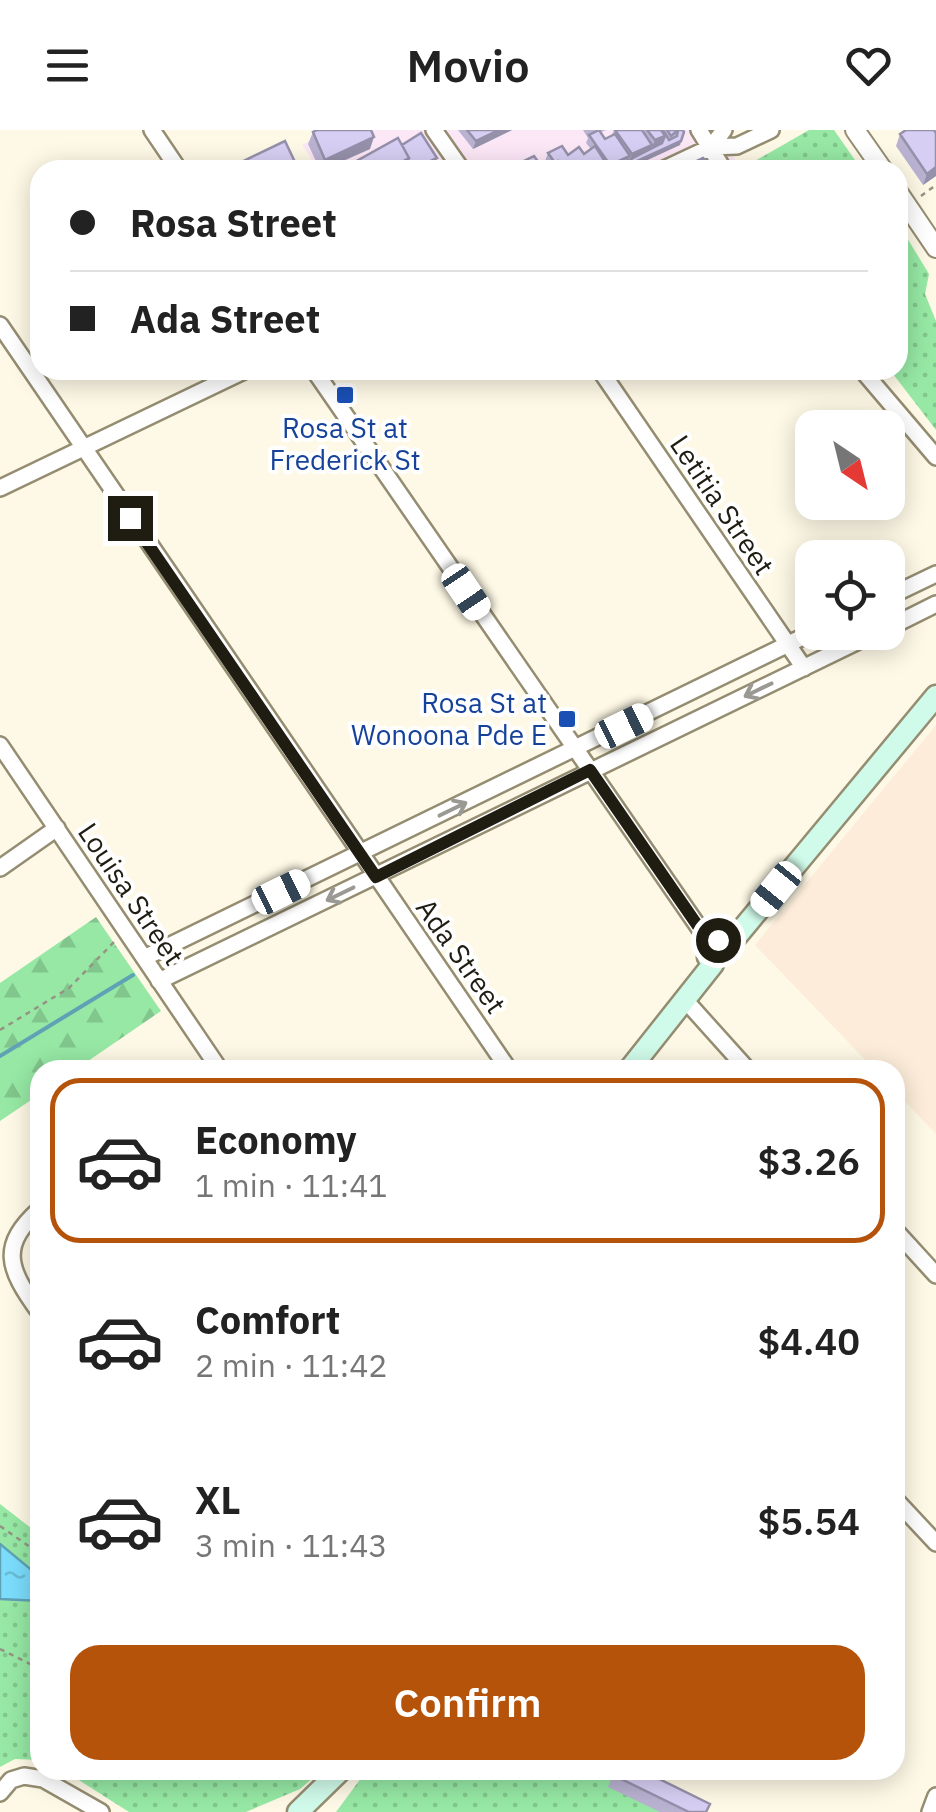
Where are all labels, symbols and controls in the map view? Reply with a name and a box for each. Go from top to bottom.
text: Movio [406,36,530,94]
icon: menu [40,38,95,93]
icon: heart [841,38,896,93]
text: Rosa Street [130,198,337,247]
text: Ada Street [130,294,320,343]
marker: Rosa St at Frederick St [334,384,356,406]
place label: Rosa St at Frederick St [269,409,421,478]
north arrow [795,410,905,520]
map controls [795,410,905,650]
street label: Letitia Street [662,428,783,582]
route end [108,496,153,541]
button: locate [795,540,905,650]
car [437,559,495,625]
one-way arrow [744,681,774,700]
place label: Rosa St at Wonoona Pde E [351,684,547,753]
car [590,699,658,753]
marker: Rosa St at Wonoona Pde E [556,708,578,730]
one-way arrow [438,799,467,818]
street label: Louisa Street [70,815,193,972]
car [745,856,807,922]
car [247,865,315,919]
one-way arrow [326,886,356,905]
street label: Ada Street [408,891,515,1021]
route start [696,918,741,963]
text: Economy [195,1115,357,1164]
icon: car [75,1116,165,1206]
text: $3.26 [757,1136,860,1185]
text: 1 min · 11:41 [195,1164,388,1206]
text: Comfort [195,1295,340,1344]
icon: car [75,1296,165,1386]
text: $4.40 [757,1316,860,1365]
text: 2 min · 11:42 [195,1344,388,1386]
text: XL [195,1475,241,1524]
icon: car [75,1476,165,1566]
text: $5.54 [757,1496,860,1545]
text: 3 min · 11:43 [195,1524,388,1566]
button: Confirm [70,1645,865,1760]

